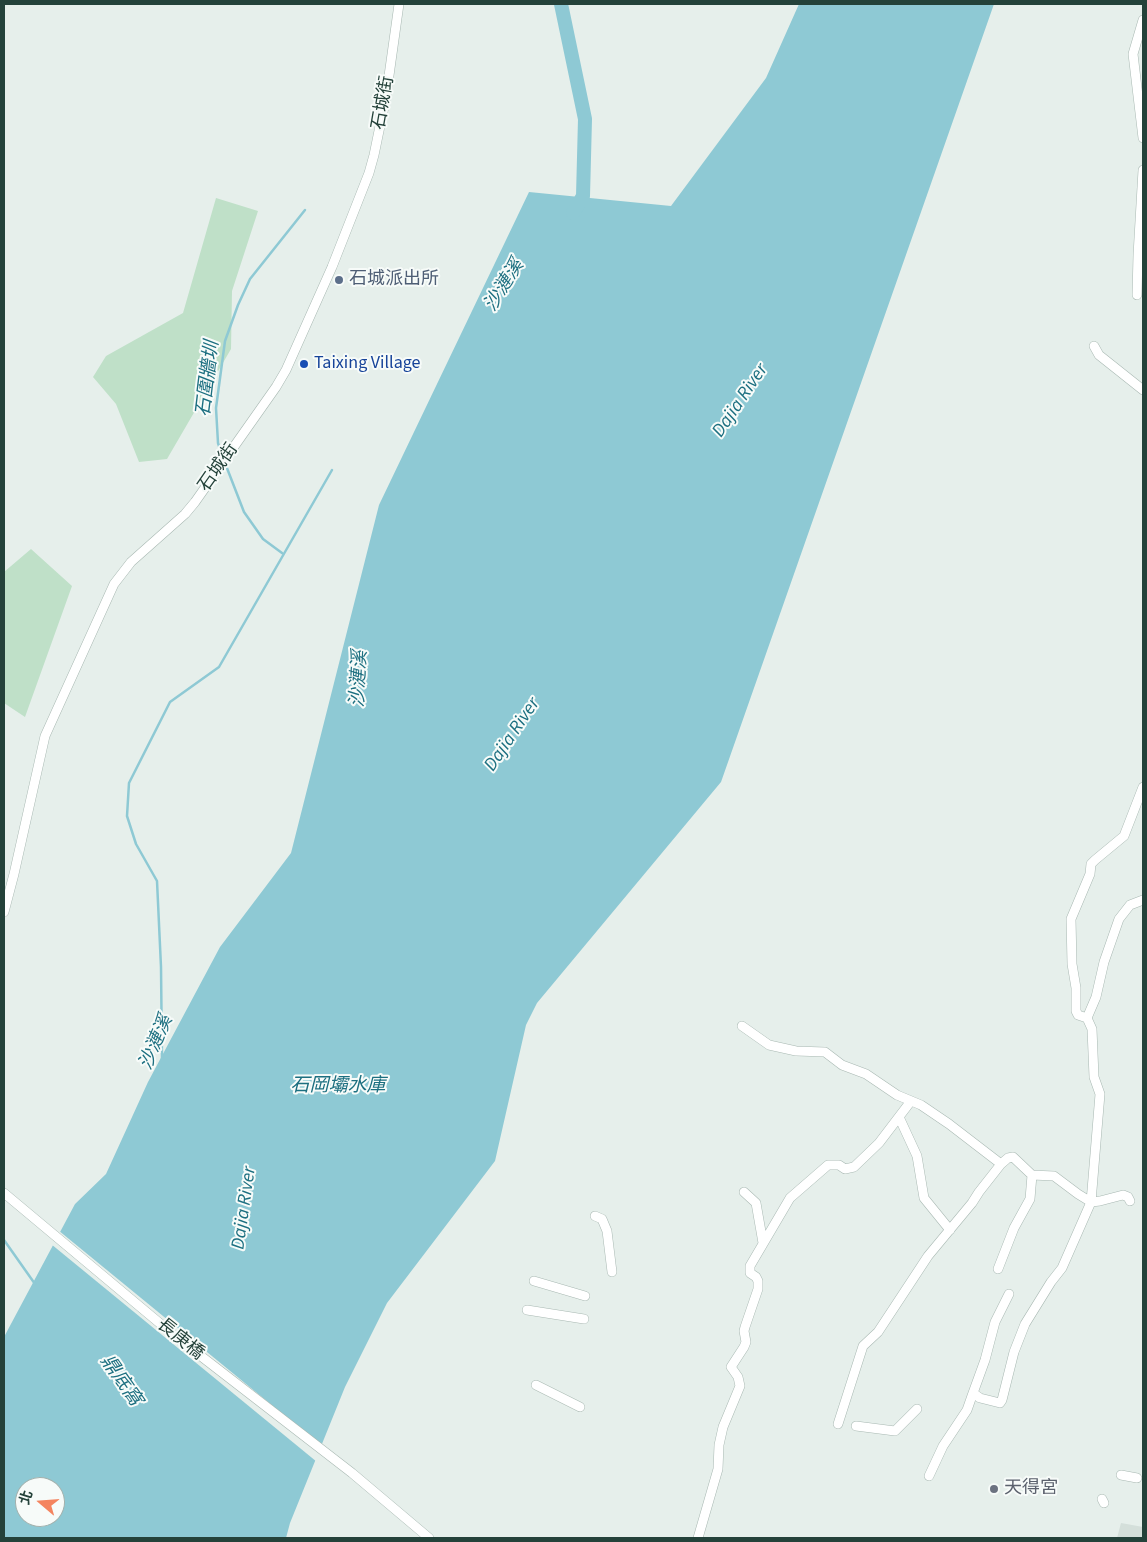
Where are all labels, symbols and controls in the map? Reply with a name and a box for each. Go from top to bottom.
street label: 石城街 [369,75,399,131]
water label: 沙漣溪 [480,256,530,316]
place label: 石城派出所 [349,269,439,291]
marker: 石城派出所 [333,274,345,286]
water label: 石圍牆圳 [193,340,225,418]
place label: Taixing Village [314,353,421,375]
marker: Taixing Village [298,358,310,370]
water label: Dajia River [708,360,774,442]
street label: 石城街 [195,440,243,496]
water label: 沙漣溪 [347,650,373,708]
water label: Dajia River [480,694,546,776]
water label: 沙漣溪 [135,1012,179,1074]
water label: 石岡壩水庫 [291,1076,385,1098]
water label: Dajia River [228,1165,262,1251]
street label: 長庚橋 [152,1315,208,1365]
water label: 鼎底窩 [94,1351,146,1411]
north arrow [15,1477,65,1527]
place label: 天得宮 [1004,1478,1058,1500]
marker: 天得宮 [988,1483,1000,1495]
text: 北 [15,1488,38,1507]

